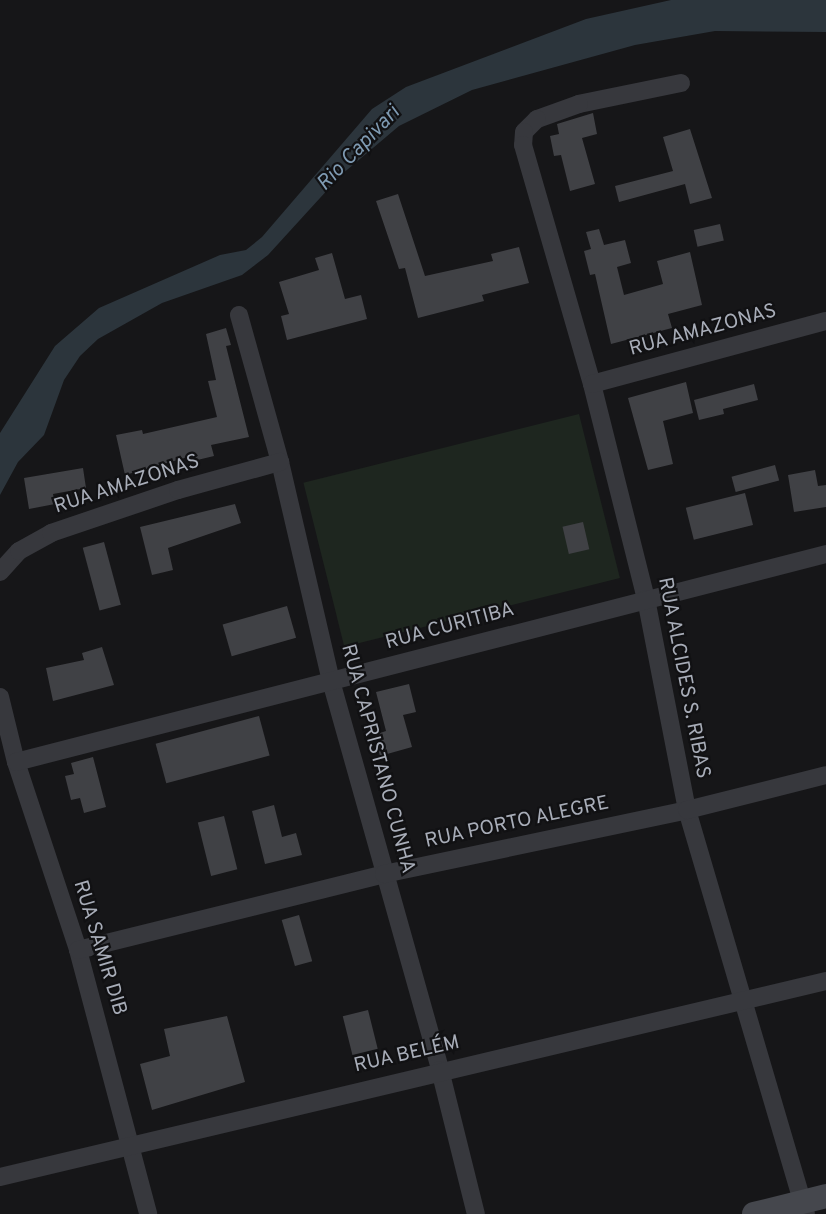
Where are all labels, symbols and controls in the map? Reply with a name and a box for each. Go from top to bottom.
water label: Rio Capivari [312,101,406,197]
street label: RUA AMAZONAS [626,300,780,362]
street label: RUA AMAZONAS [50,450,204,520]
street label: RUA ALCIDES S. RIBAS [652,575,714,781]
street label: RUA CURITIBA [383,598,517,656]
street label: RUA CAPRISTANO CUNHA [335,641,419,877]
street label: RUA PORTO ALEGRE [422,792,612,854]
street label: RUA SAMIR DIB [67,877,131,1019]
street label: RUA BELÉM [352,1031,462,1079]

